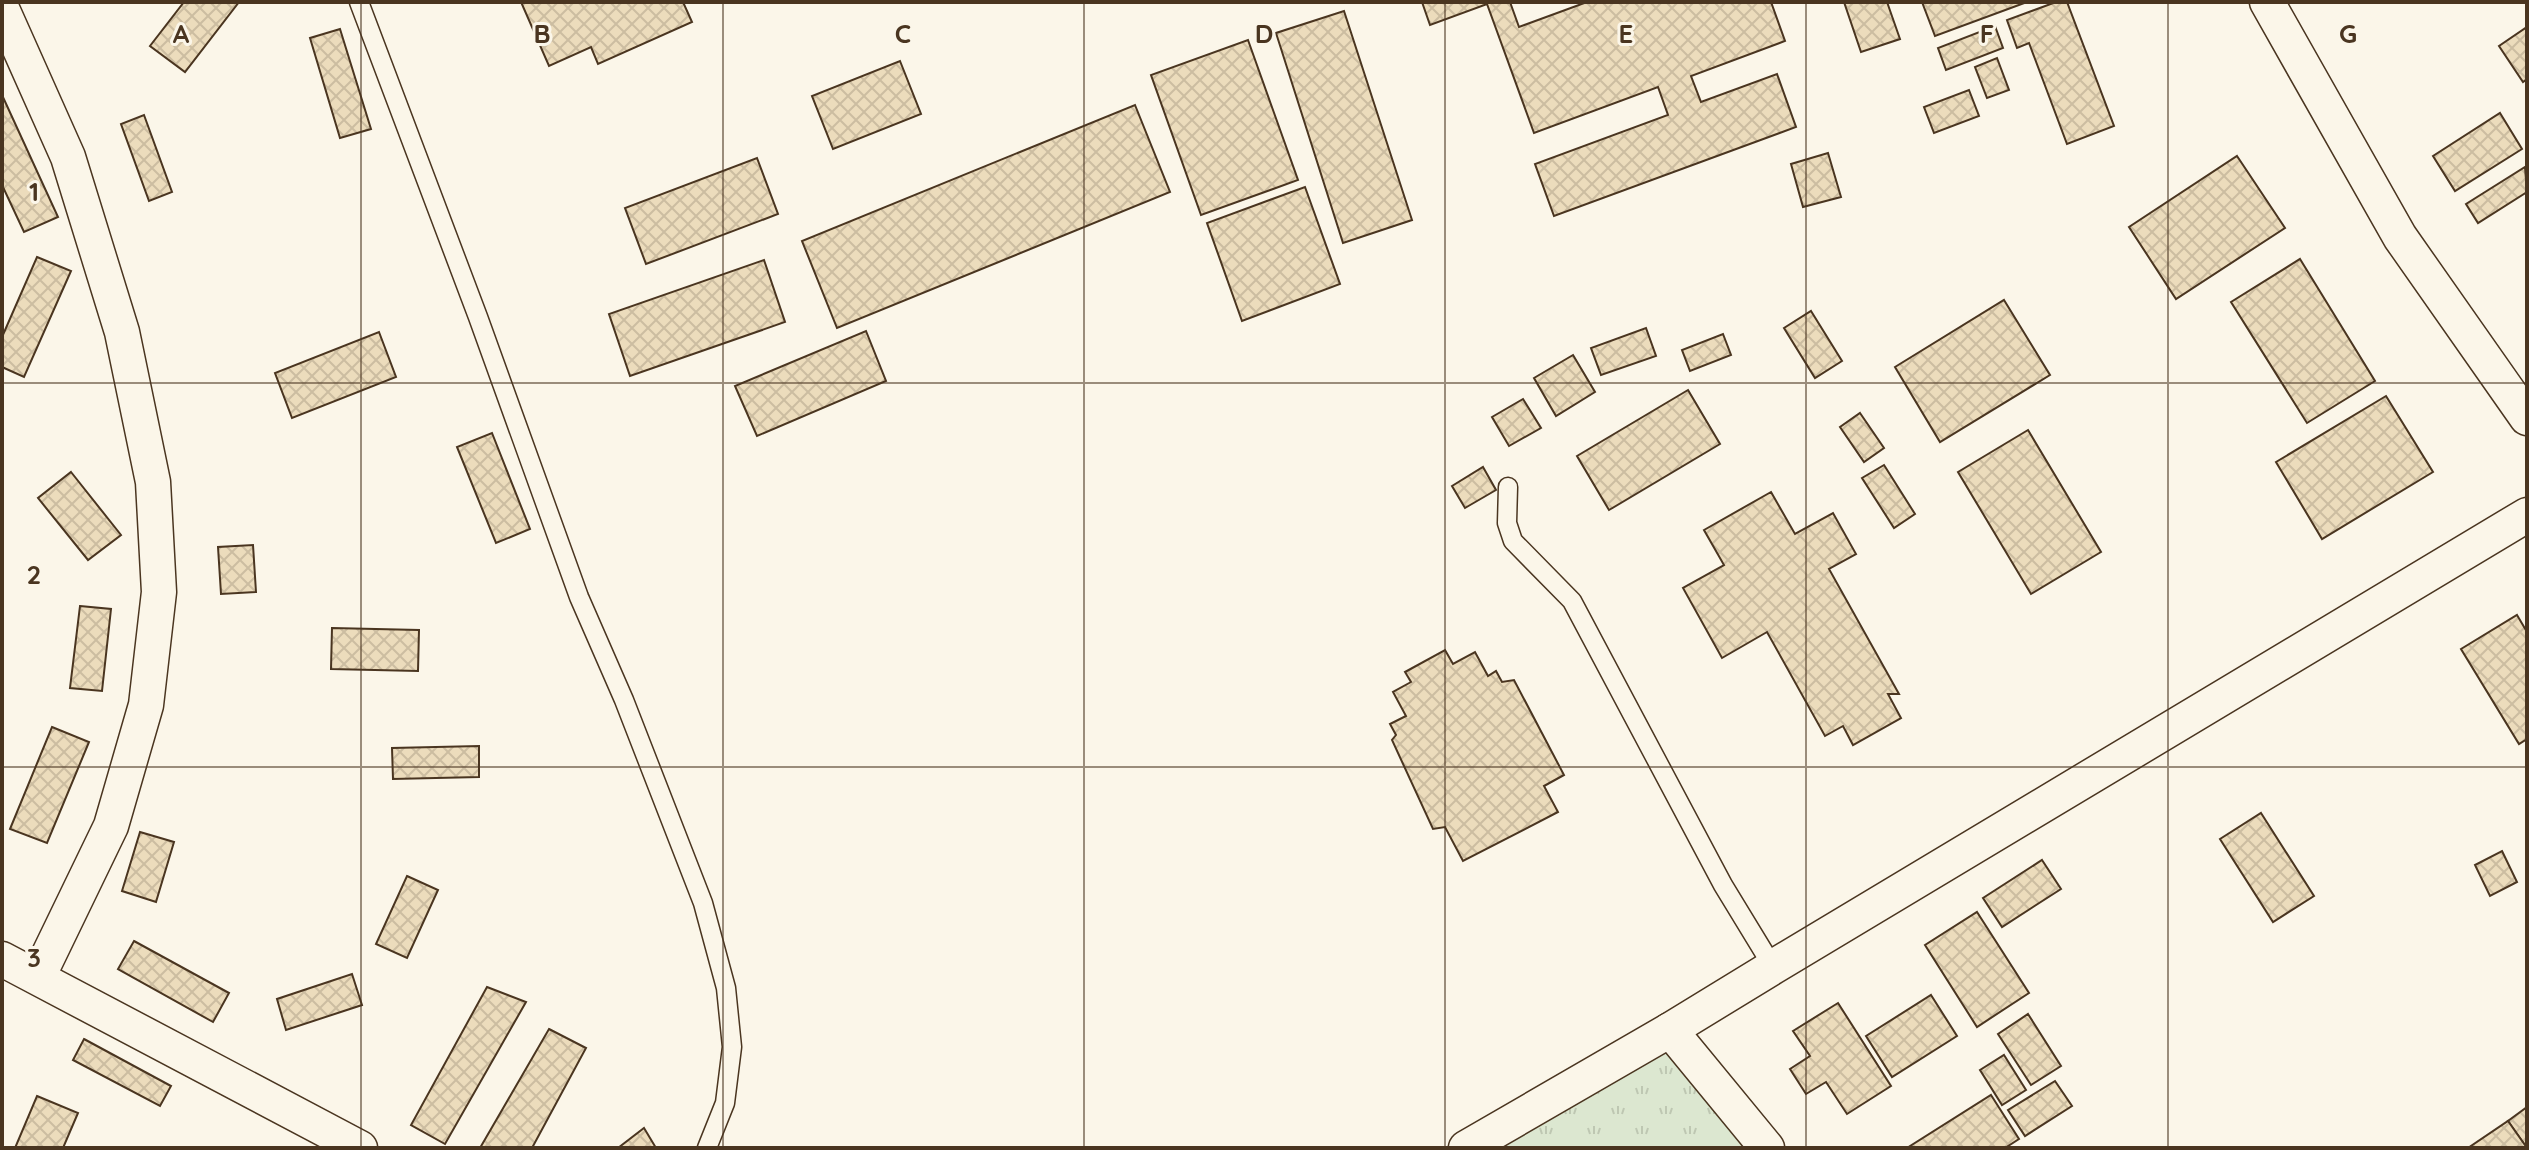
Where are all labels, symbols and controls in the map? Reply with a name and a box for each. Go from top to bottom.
text: A [173,17,190,50]
text: B [533,17,551,50]
text: C [895,17,911,50]
text: D [1255,17,1273,50]
text: E [1619,17,1633,50]
text: F [1980,17,1994,50]
text: G [2339,17,2357,50]
text: 1 [29,175,39,208]
text: 2 [27,558,41,591]
text: 3 [27,941,41,974]

